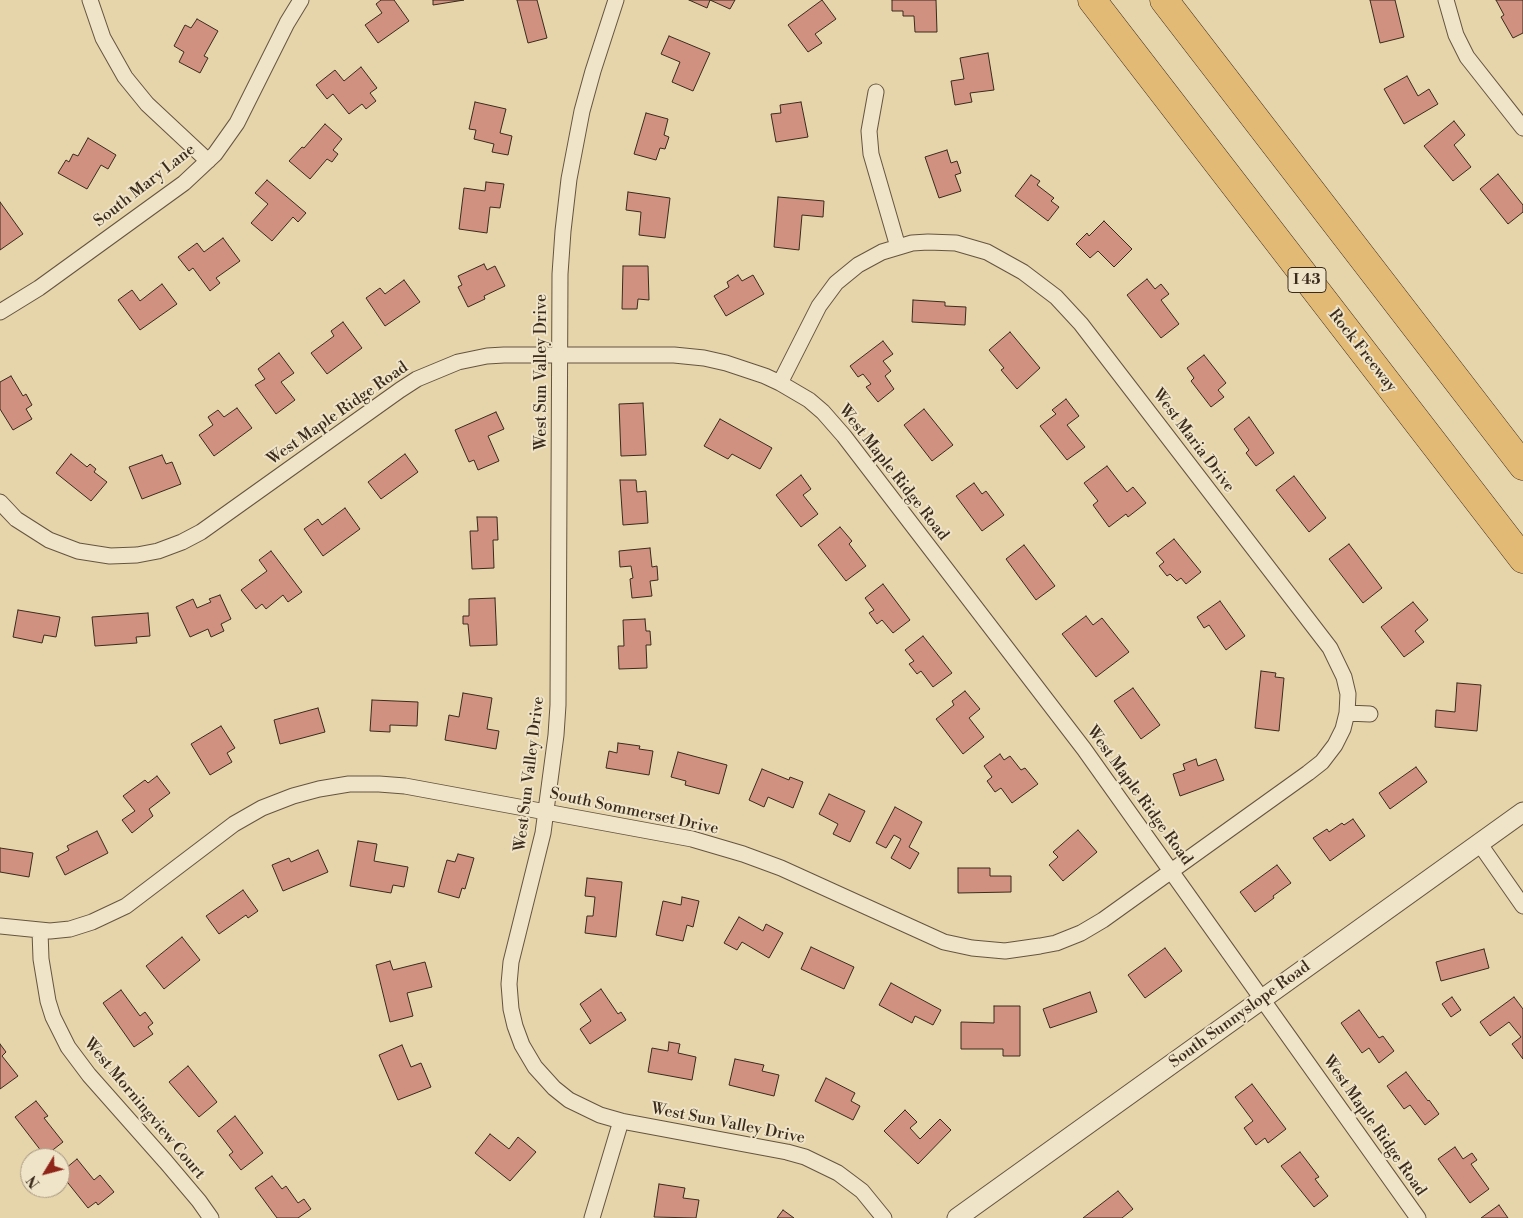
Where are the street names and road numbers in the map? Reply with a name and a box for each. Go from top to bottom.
street label: South Mary Lane [91,141,199,231]
road number: I 43 [1288,268,1326,292]
street label: West Sun Valley Drive [532,294,552,450]
street label: Rock Freeway [1324,306,1400,396]
street label: West Maple Ridge Road [264,358,412,470]
street label: West Maria Drive [1148,385,1238,497]
street label: West Maple Ridge Road [834,401,952,545]
street label: West Sun Valley Drive [511,695,549,853]
street label: West Maple Ridge Road [1082,723,1196,869]
street label: South Sommerset Drive [548,785,720,839]
street label: South Sunnyslope Road [1166,957,1314,1073]
street label: West Morningview Court [79,1035,209,1183]
street label: West Maple Ridge Road [1318,1052,1430,1200]
street label: West Sun Valley Drive [649,1100,807,1148]

